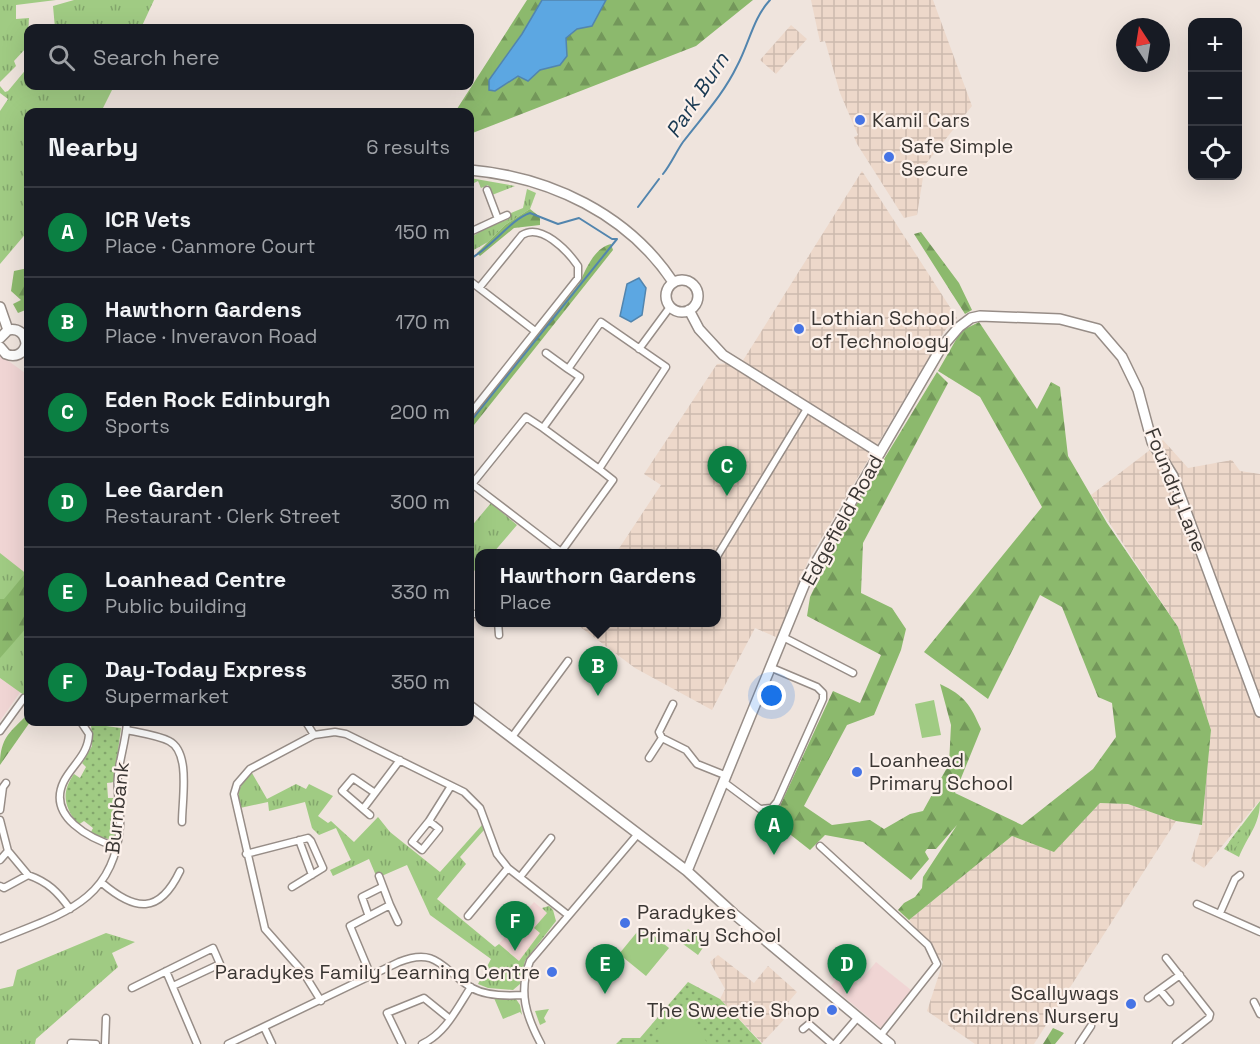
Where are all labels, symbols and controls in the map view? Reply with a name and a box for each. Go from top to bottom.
north arrow [1116,18,1170,72]
map controls [1188,18,1242,180]
button: + [1188,18,1242,72]
search box [24,24,474,90]
icon: search [45,41,78,74]
text: Search here [93,43,220,71]
water label: Park Burn [659,46,735,143]
button: − [1188,72,1242,126]
place label: Kamil Cars [872,107,970,133]
marker: Kamil Cars [853,113,867,127]
button: locate [1188,126,1242,180]
text: Nearby [48,130,138,164]
place label: Safe Simple Secure [901,133,1013,182]
text: 6 results [366,134,450,160]
marker: Safe Simple Secure [882,150,896,164]
text: ICR Vets [105,205,191,233]
text: A [61,219,74,245]
text: 150 m [395,219,450,245]
text: Place · Canmore Court [105,233,315,259]
text: Hawthorn Gardens [105,295,302,323]
place label: Lothian School of Technology [811,305,955,354]
text: B [61,309,74,335]
text: 170 m [395,309,450,335]
marker: Lothian School of Technology [792,322,806,336]
text: Place · Inveravon Road [105,323,317,349]
text: Eden Rock Edinburgh [105,385,330,413]
text: C [61,399,74,425]
text: 200 m [390,399,450,425]
text: Sports [105,413,170,439]
street label: Foundry Lane [1139,424,1213,556]
pin: C [708,446,746,496]
street label: Edgefield Road [795,450,889,590]
text: Lee Garden [105,475,224,503]
text: D [61,489,74,515]
text: 300 m [390,489,450,515]
text: Restaurant · Clerk Street [105,503,340,529]
popup [475,549,721,627]
text: Hawthorn Gardens [500,561,696,589]
text: Loanhead Centre [105,565,286,593]
text: E [62,579,73,605]
text: 330 m [391,579,450,605]
text: Place [500,589,552,615]
text: Public building [105,593,247,619]
pin: B [578,646,618,696]
text: Day-Today Express [105,655,307,683]
text: F [62,669,73,695]
text: 350 m [391,669,450,695]
your location [757,681,786,710]
text: Supermarket [105,683,229,709]
place label: Loanhead Primary School [869,747,1013,796]
street label: Burnbank [99,760,135,855]
marker: Loanhead Primary School [850,765,864,779]
pin: A [754,806,794,855]
place label: Paradykes Primary School [637,899,781,948]
pin: F [496,902,534,951]
marker: Paradykes Primary School [618,916,632,930]
pin: E [586,944,624,994]
pin: D [828,944,866,994]
place label: Paradykes Family Learning Centre [215,959,540,985]
marker: Paradykes Family Learning Centre [545,965,559,979]
place label: Scallywags Childrens Nursery [949,980,1119,1029]
place label: The Sweetie Shop [647,997,820,1023]
marker: Scallywags Childrens Nursery [1124,997,1138,1011]
marker: The Sweetie Shop [825,1003,839,1017]

